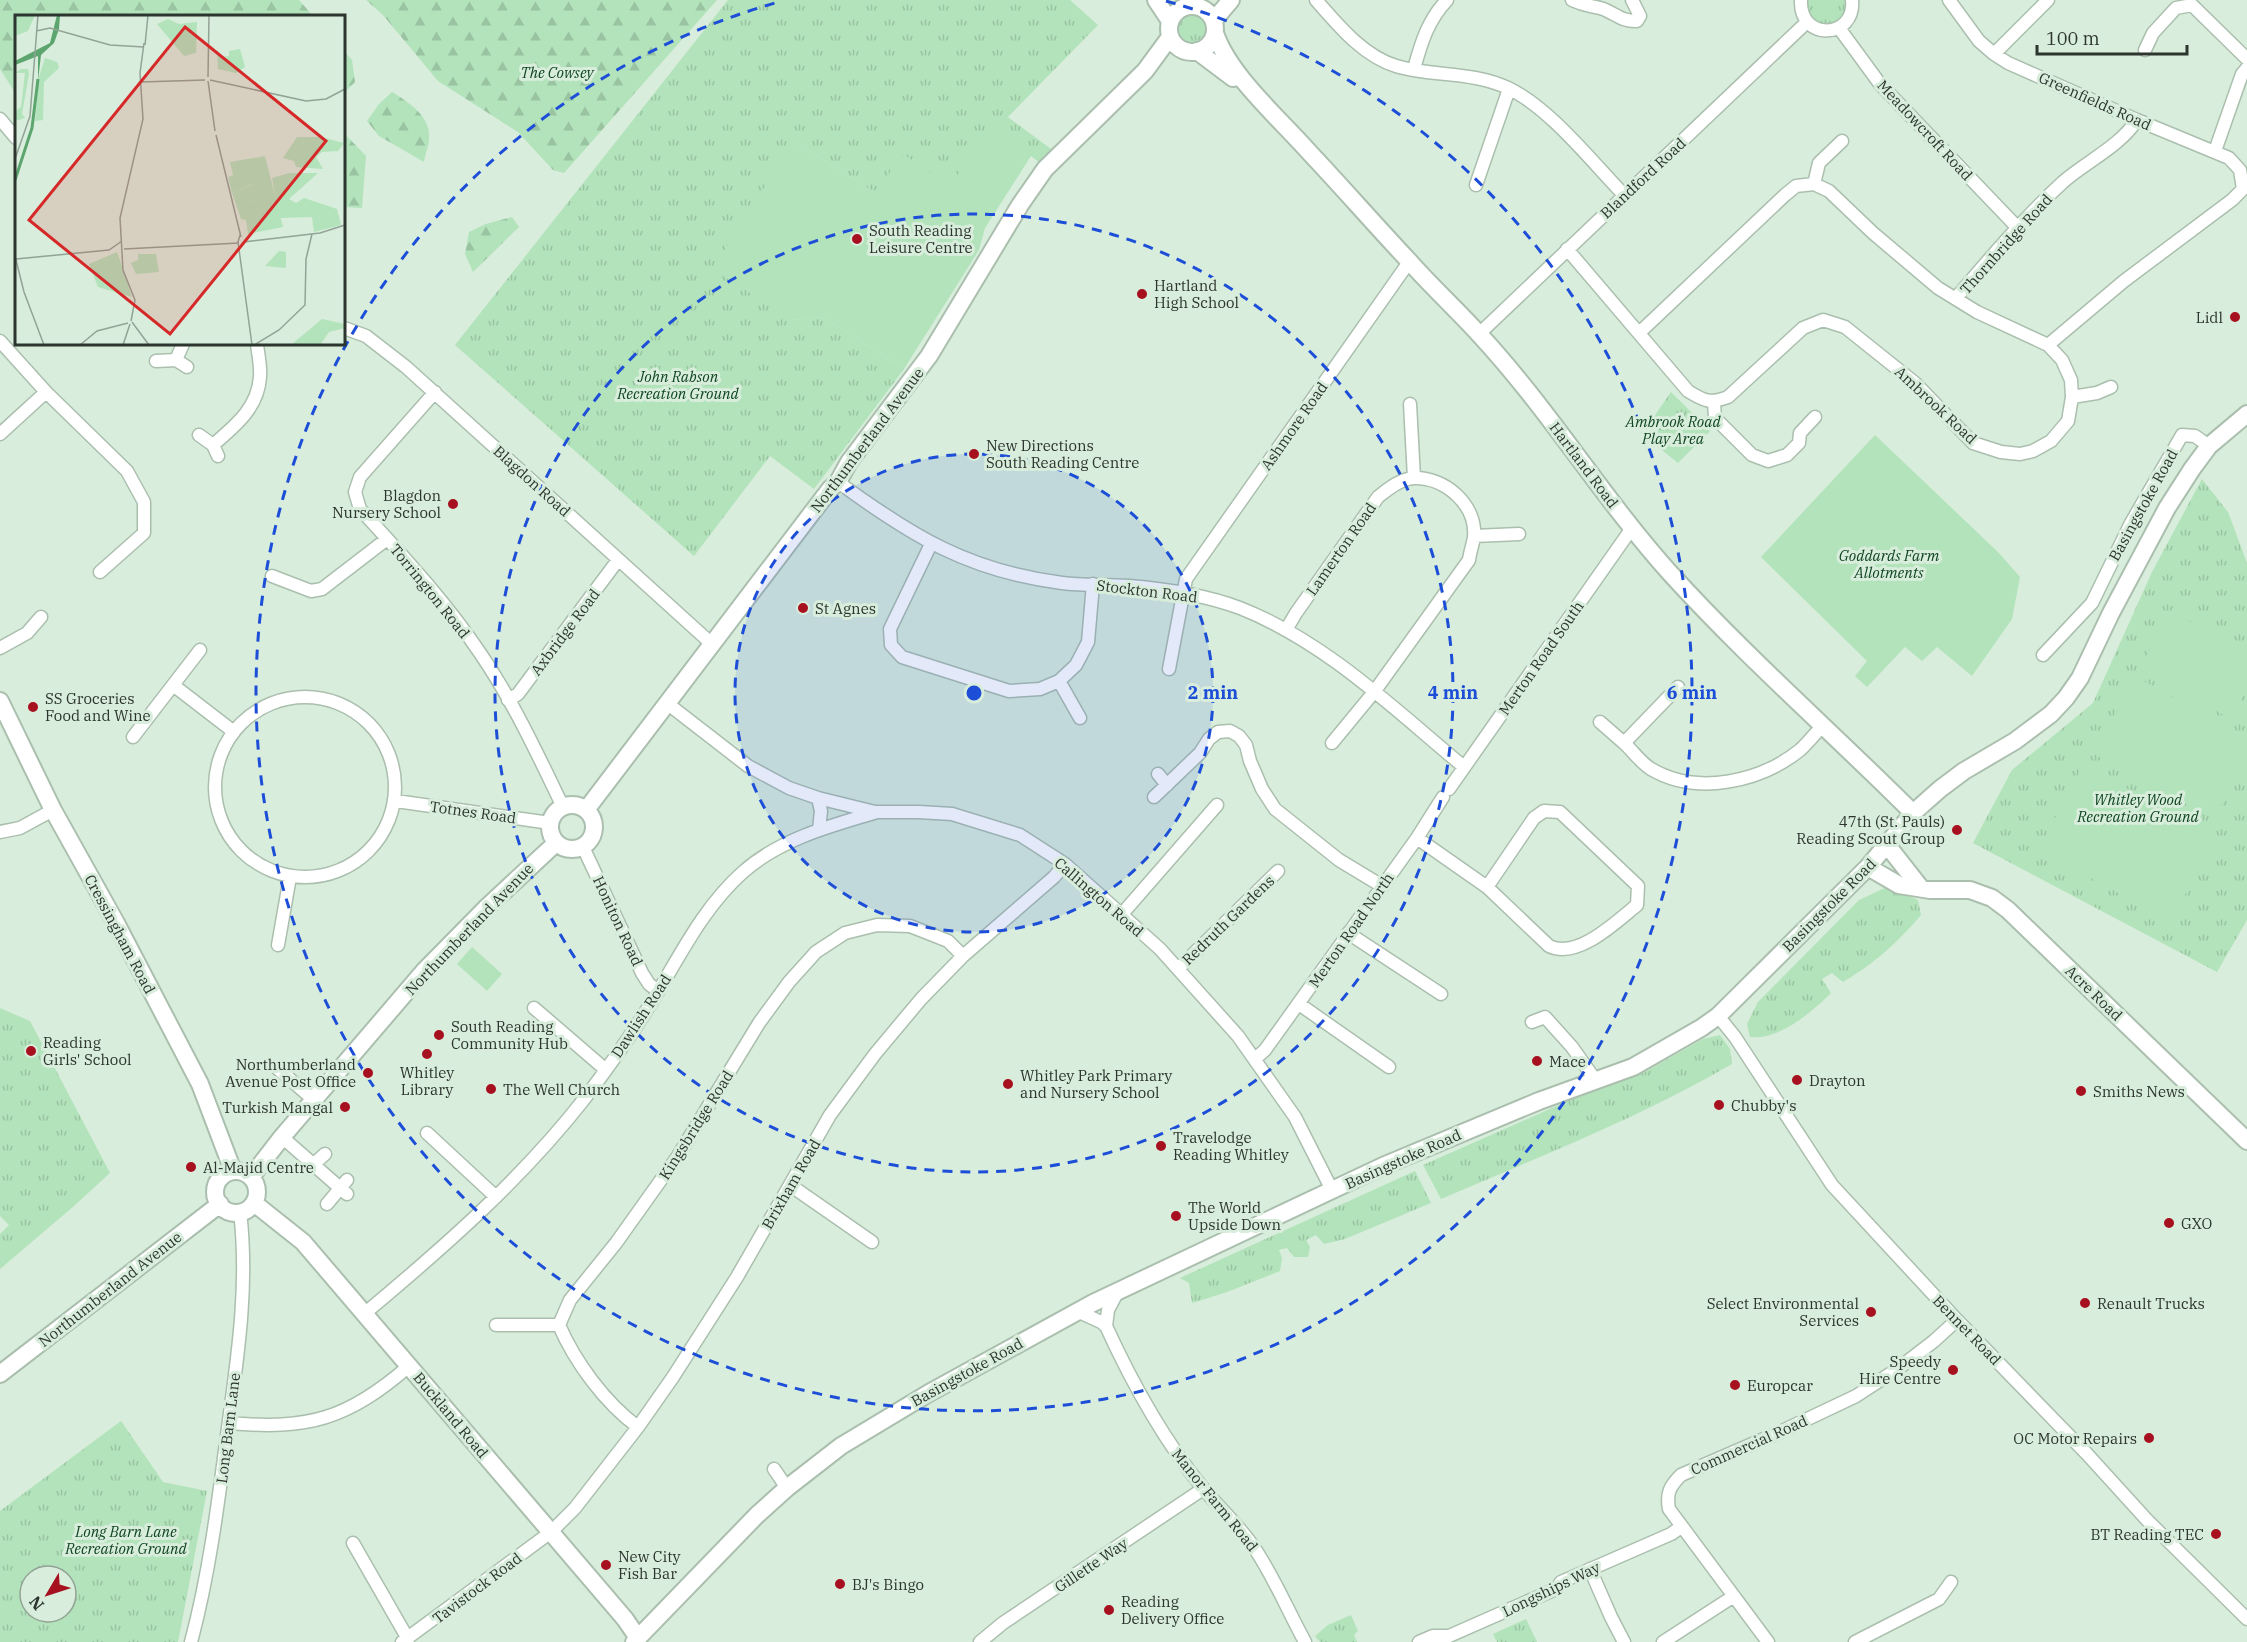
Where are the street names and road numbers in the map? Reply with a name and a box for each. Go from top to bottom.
street label: Greenfields Road [2036,68,2154,134]
street label: Meadowcroft Road [1873,76,1977,184]
street label: Blandford Road [1596,134,1690,222]
street label: Thornbridge Road [1956,190,2056,298]
street label: Ambrook Road [1891,362,1981,448]
street label: Northumberland Avenue [806,364,928,516]
street label: Ashmore Road [1256,378,1332,474]
street label: Hartland Road [1545,418,1623,512]
street label: Blagdon Road [490,441,574,521]
street label: Basingstoke Road [2104,446,2182,564]
street label: Lamerton Road [1302,499,1380,599]
street label: Torrington Road [386,540,474,642]
street label: Stockton Road [1095,575,1199,607]
street label: Axbridge Road [526,585,604,679]
street label: Merton Road South [1494,597,1588,719]
street label: Totnes Road [429,797,517,827]
street label: Callington Road [1051,853,1147,941]
street label: Basingstoke Road [1778,854,1880,956]
street label: Northumberland Avenue [401,859,537,999]
street label: Merton Road North [1304,869,1398,991]
street label: Cressingham Road [81,871,159,997]
street label: Redruth Gardens [1178,871,1278,969]
street label: Honiton Road [589,873,647,969]
street label: Acre Road [2062,961,2126,1025]
street label: Dawlish Road [607,971,675,1061]
street label: Kingsbridge Road [655,1067,737,1183]
street label: Basingstoke Road [1342,1125,1464,1193]
street label: Brixham Road [758,1136,824,1232]
street label: Northumberland Avenue [35,1227,185,1351]
street label: Bennet Road [1929,1291,2005,1369]
street label: Basingstoke Road [908,1333,1026,1411]
street label: Buckland Road [410,1368,492,1462]
street label: Long Barn Lane [212,1372,244,1484]
street label: Commercial Road [1688,1411,1810,1479]
street label: Manor Farm Road [1168,1445,1262,1555]
street label: Gillette Way [1051,1534,1131,1596]
street label: Tavistock Road [429,1548,525,1628]
street label: Longships Way [1499,1557,1603,1621]

